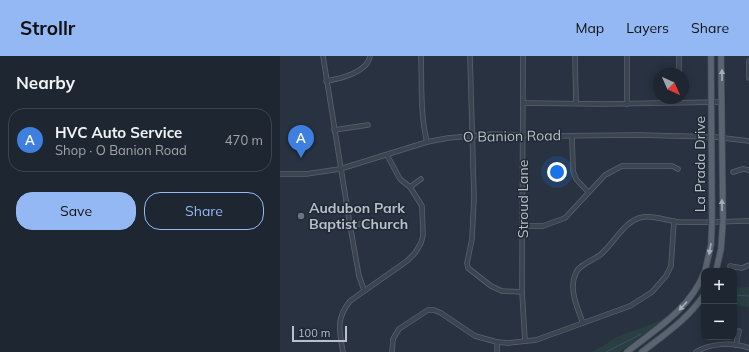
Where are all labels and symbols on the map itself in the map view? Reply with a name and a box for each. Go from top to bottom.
north arrow [653,68,689,104]
one-way arrow [718,69,725,81]
street label: La Prada Drive [691,116,709,212]
pin: A [288,125,314,158]
street label: O Banion Road [463,126,561,146]
street label: Stroud Lane [514,160,532,238]
your location [547,162,567,182]
one-way arrow [719,198,725,211]
place label: Audubon Park Baptist Church [309,199,408,233]
marker: Audubon Park Baptist Church [296,211,306,221]
one-way arrow [707,243,713,255]
one-way arrow [679,301,688,311]
scale bar [292,324,347,343]

